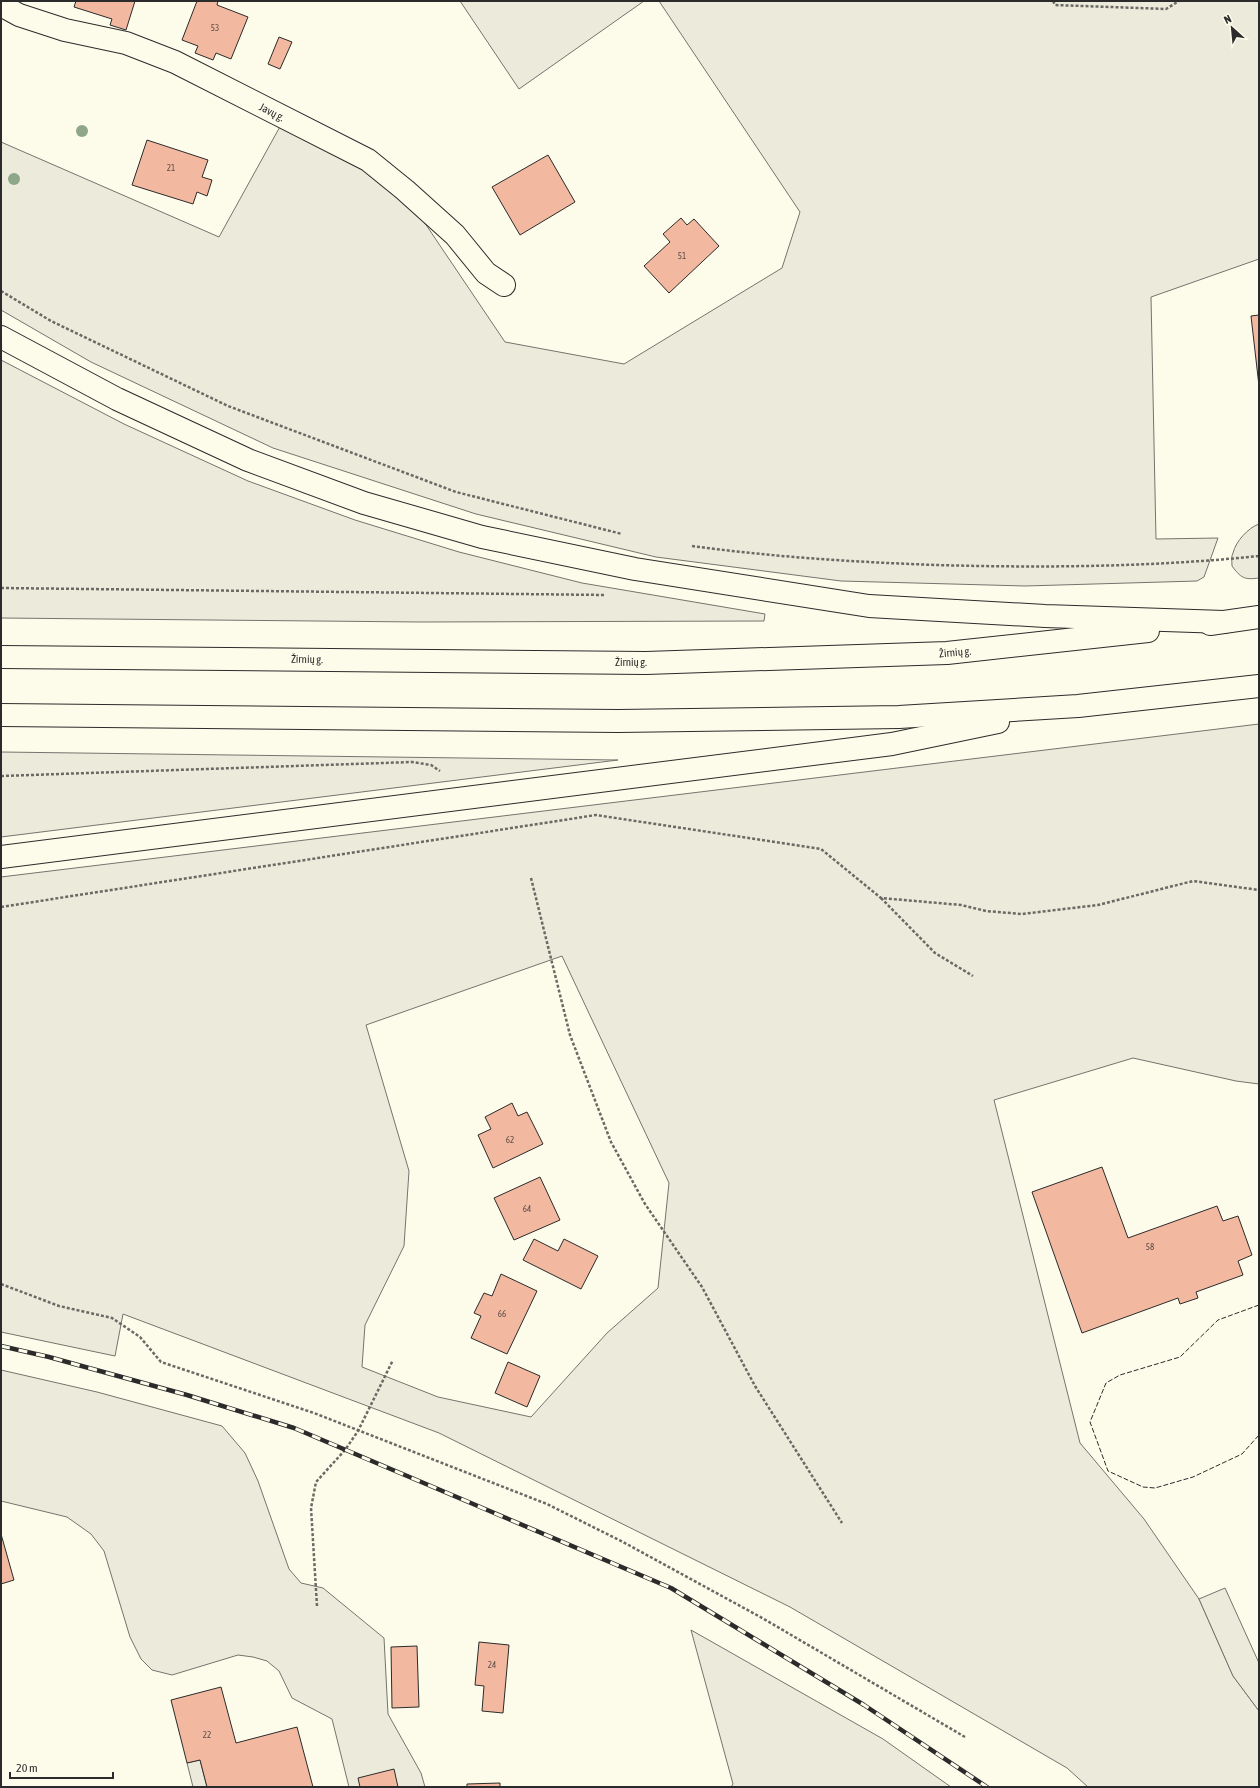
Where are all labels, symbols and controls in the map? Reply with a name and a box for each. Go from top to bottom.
north arrow [1212,8,1252,48]
text: N [1222,12,1233,26]
house number: 53 [211,23,219,33]
street label: Javų g. [257,101,287,123]
house number: 21 [167,163,175,173]
house number: 51 [678,251,686,261]
street label: Žirnių g. [938,645,972,659]
street label: Žirnių g. [291,653,323,665]
street label: Žirnių g. [615,656,647,668]
house number: 62 [506,1135,514,1145]
house number: 64 [523,1204,531,1214]
house number: 58 [1146,1242,1154,1252]
house number: 66 [498,1309,506,1319]
house number: 24 [488,1660,496,1670]
house number: 22 [203,1730,211,1740]
scale bar [10,1754,113,1780]
text: 20 m [16,1761,38,1775]

